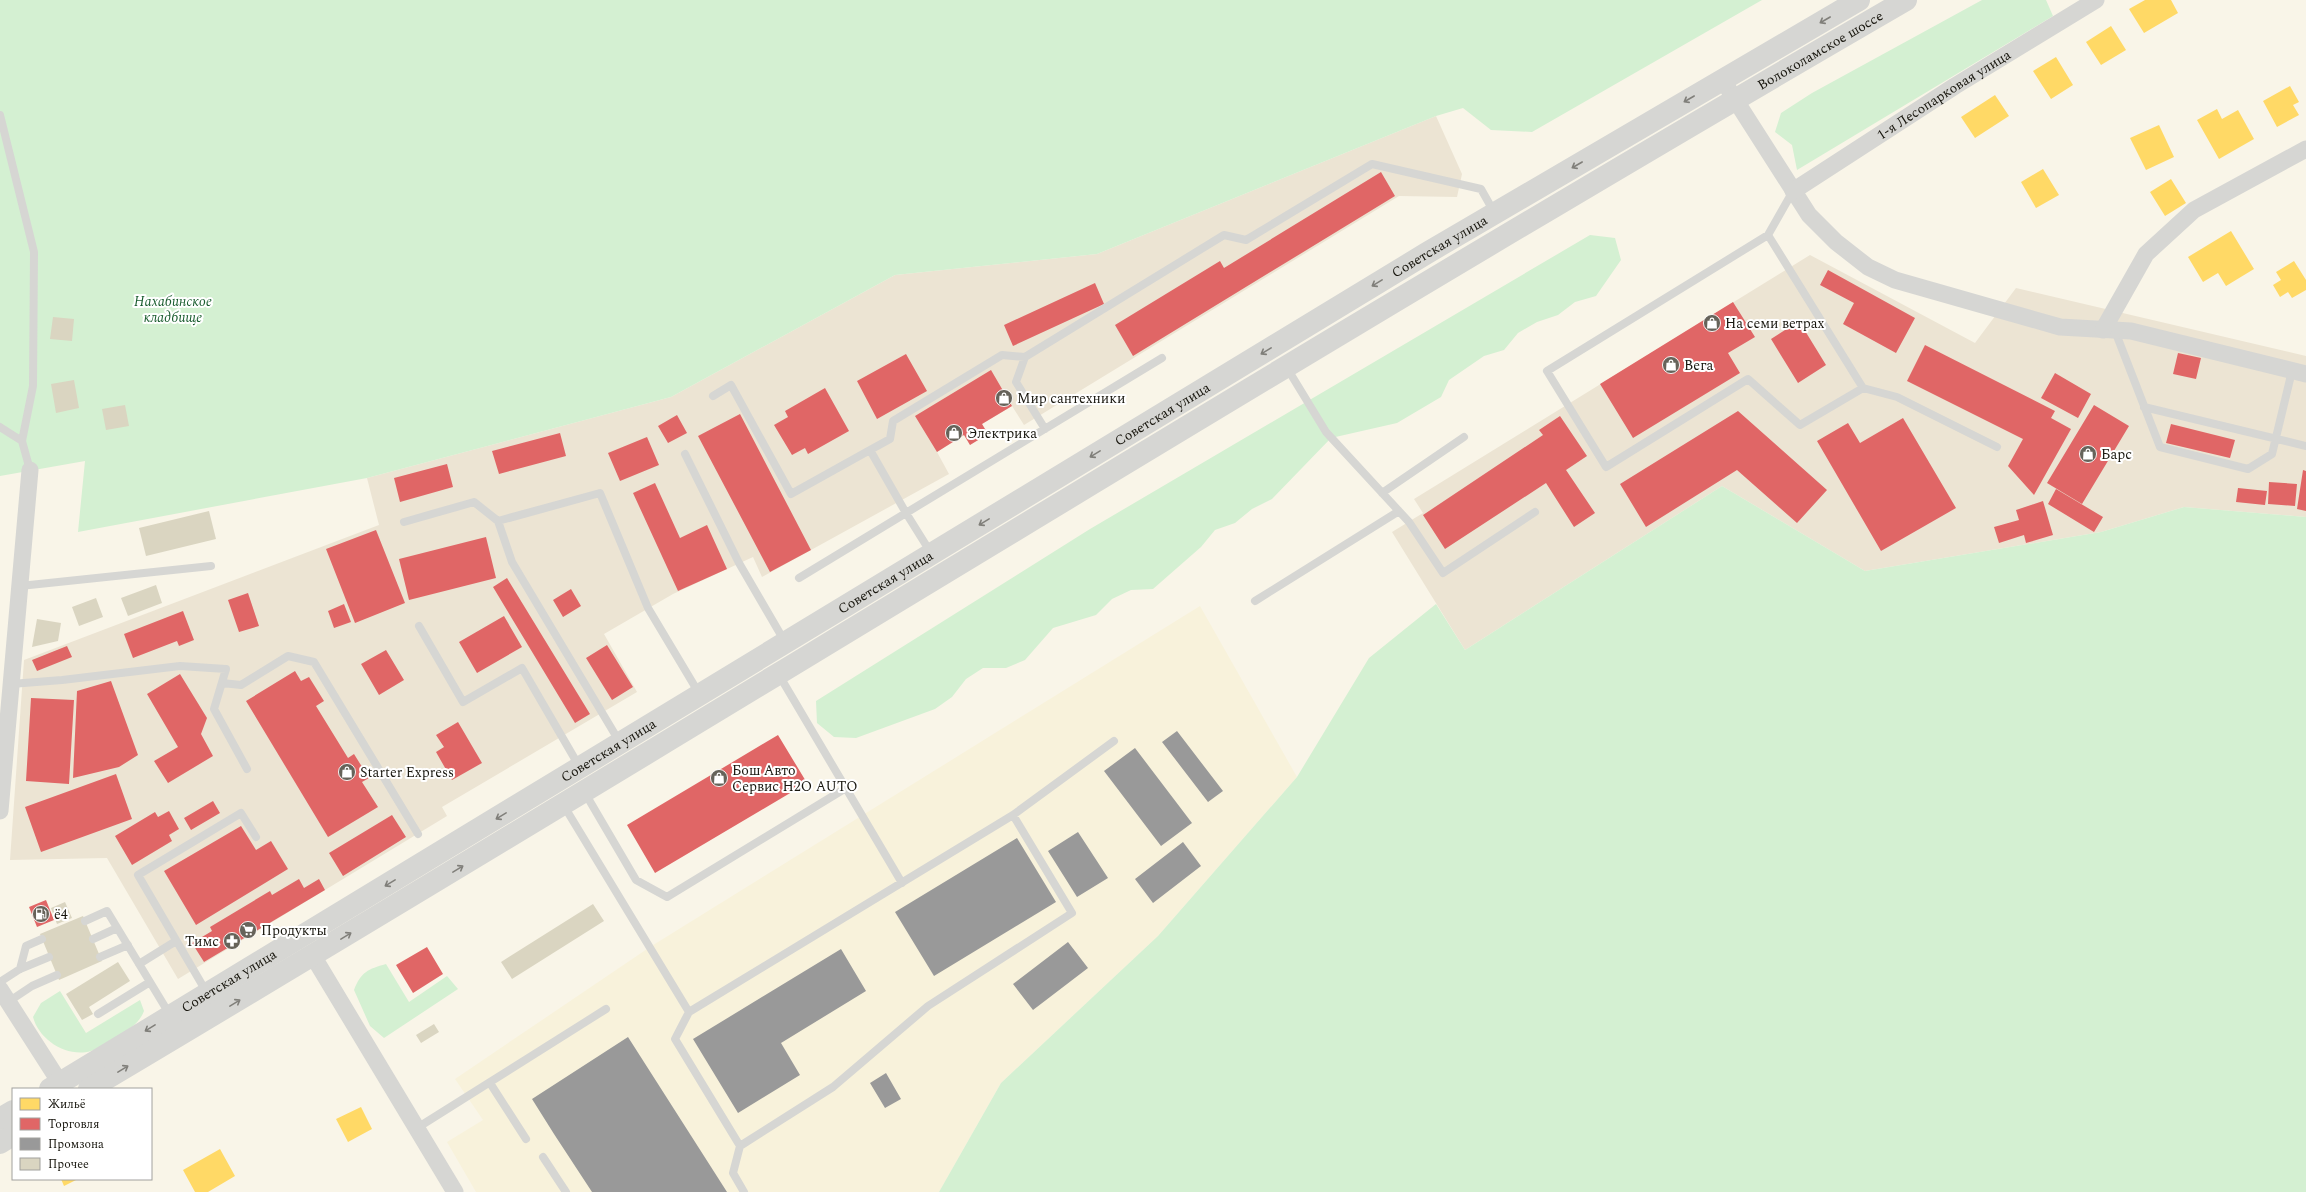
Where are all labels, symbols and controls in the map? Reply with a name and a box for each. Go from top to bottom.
street label: Волоколамское шоссе [1753,5,1887,95]
one-way arrow [1819,16,1831,24]
street label: 1-я Лесопарковая улица [1872,44,2015,145]
one-way arrow [1684,95,1695,103]
one-way arrow [1571,161,1583,169]
street label: Советская улица [1387,209,1491,283]
one-way arrow [1372,279,1383,287]
park label: Нахабинское кладбище [134,291,212,328]
shop icon: На семи ветрах [1702,313,1722,333]
place label: На семи ветрах [1725,313,1824,334]
one-way arrow [1260,347,1272,355]
shop icon: Вега [1661,355,1681,375]
place label: Вега [1684,355,1713,376]
street label: Советская улица [1110,377,1214,451]
shop icon: Мир сантехники [994,388,1014,408]
place label: Мир сантехники [1017,388,1126,409]
shop icon: Электрика [944,423,964,443]
place label: Электрика [967,423,1037,444]
shop icon: Барс [2078,444,2098,464]
place label: Барс [2101,444,2132,465]
one-way arrow [1089,451,1101,459]
one-way arrow [978,518,990,526]
street label: Советская улица [833,545,937,619]
street label: Советская улица [556,713,660,787]
place label: Бош Авто Сервис H2O AUTO [732,760,858,797]
shop icon: Starter Express [337,762,357,782]
place label: Starter Express [360,762,454,783]
shop icon: Бош Авто Сервис H2O AUTO [709,768,729,788]
one-way arrow [495,813,507,821]
one-way arrow [452,864,464,872]
one-way arrow [384,880,396,888]
fuel station icon: ё4 [31,904,51,924]
place label: ё4 [54,904,68,925]
supermarket icon: Продукты [238,920,258,940]
place label: Продукты [261,920,327,941]
place label: Тимс [185,931,219,952]
pharmacy icon: Тимс [222,931,242,951]
one-way arrow [340,932,351,940]
street label: Советская улица [177,943,281,1018]
one-way arrow [229,998,241,1006]
one-way arrow [145,1024,156,1032]
one-way arrow [117,1065,128,1073]
legend [12,1088,152,1180]
text: Жильё [48,1095,86,1114]
text: Торговля [48,1115,99,1134]
text: Промзона [48,1135,104,1154]
text: Прочее [48,1155,89,1174]

